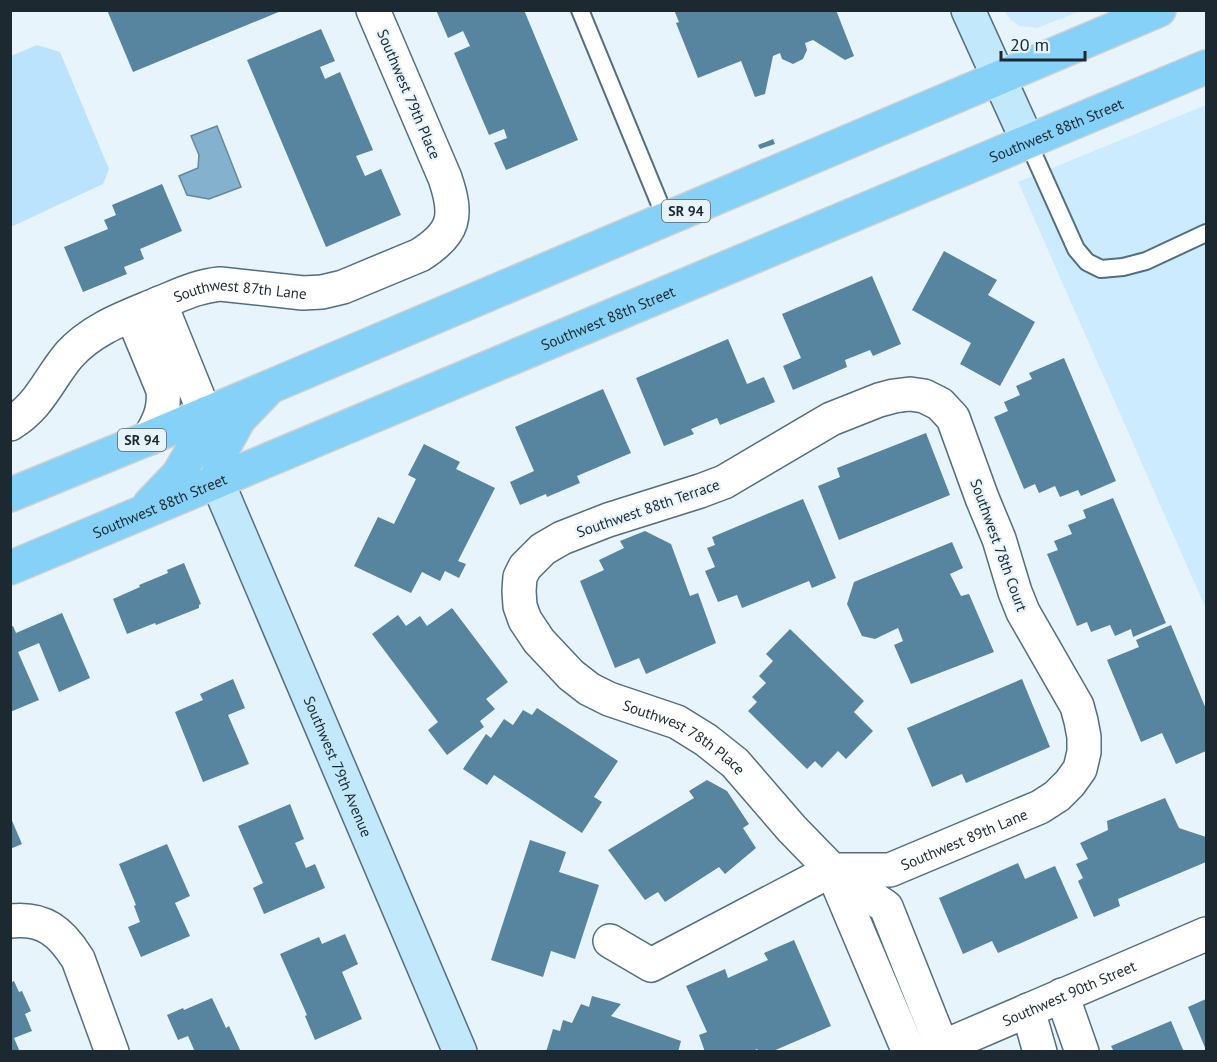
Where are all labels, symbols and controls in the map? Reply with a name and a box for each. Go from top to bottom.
scale bar [1001,24,1085,62]
street label: Southwest 79th Place [373,26,445,162]
text: 20 m [1010,33,1049,56]
street label: Southwest 88th Street [986,93,1126,166]
road number: SR 94 [662,200,710,222]
street label: Southwest 87th Lane [170,274,308,306]
street label: Southwest 88th Street [538,281,677,354]
road number: SR 94 [118,429,166,451]
street label: Southwest 88th Street [90,469,229,542]
street label: Southwest 88th Terrace [574,475,722,541]
street label: Southwest 78th Court [966,476,1032,614]
street label: Southwest 79th Avenue [300,693,377,840]
street label: Southwest 78th Place [620,695,750,778]
street label: Southwest 89th Lane [898,804,1030,874]
street label: Southwest 90th Street [999,956,1138,1030]

